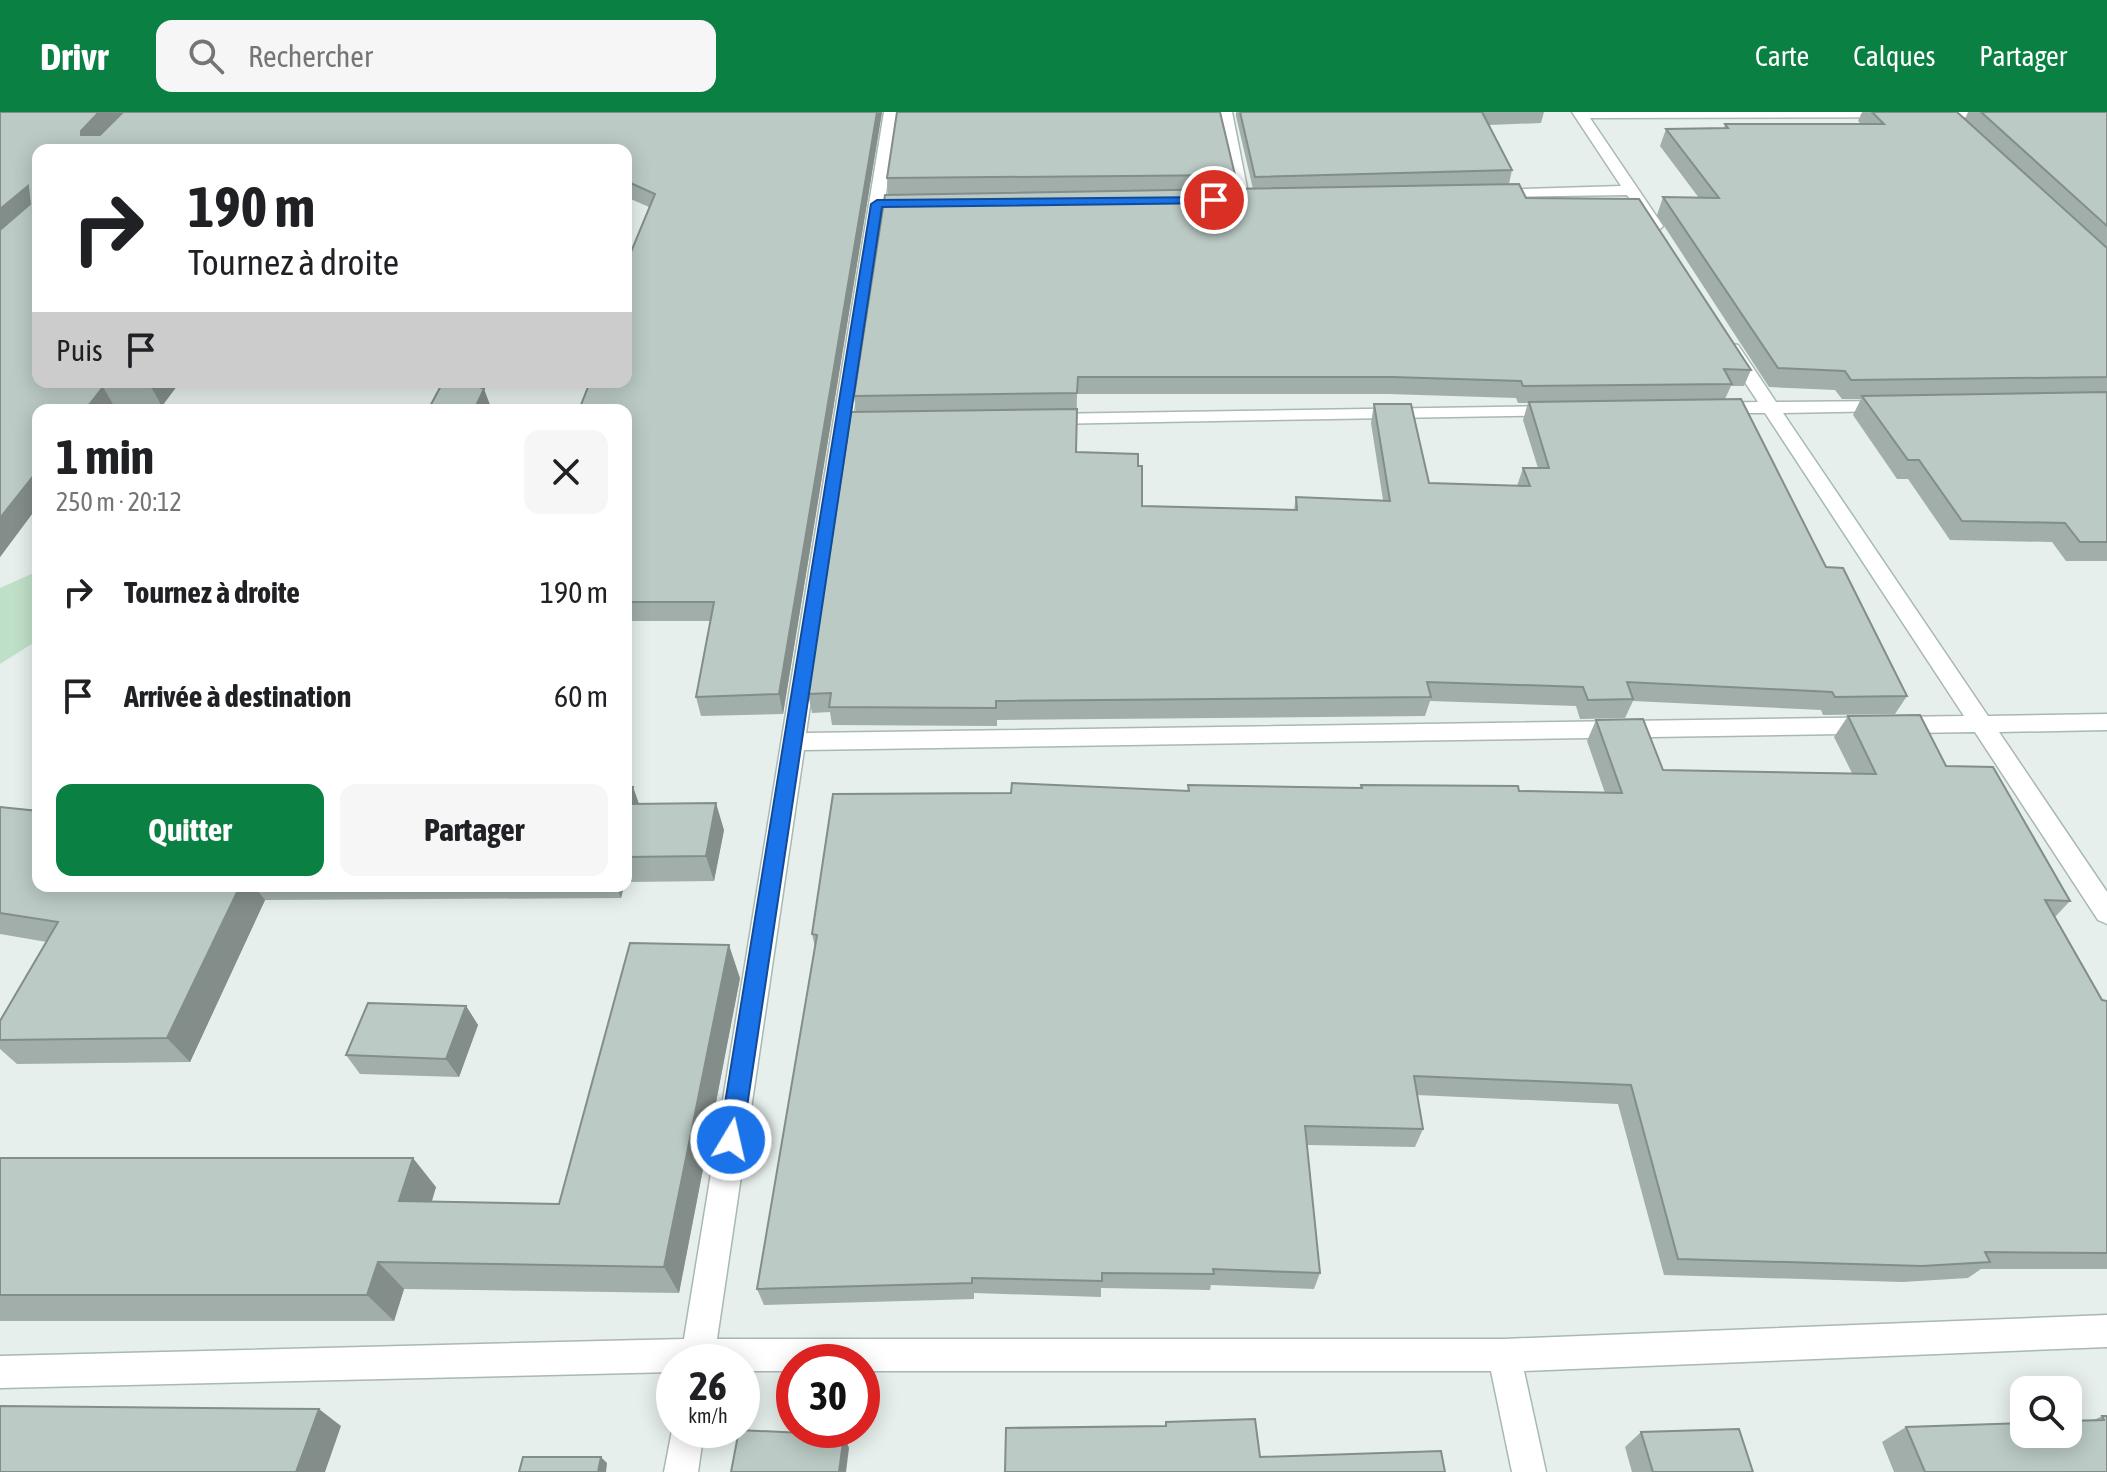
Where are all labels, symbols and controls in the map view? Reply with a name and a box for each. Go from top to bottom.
search box [156,20,716,92]
icon: search [184,34,228,78]
text: Drivr [40,35,108,78]
text: Rechercher [248,39,373,73]
text: Carte [1755,40,1809,72]
text: Calques [1853,40,1935,72]
text: Partager [1979,40,2067,72]
pin [1180,166,1248,234]
text: 190 m [188,175,315,239]
icon: right [56,176,160,280]
icon: arrive [1192,178,1236,222]
text: Tournez à droite [188,241,399,283]
icon: arrive [119,328,163,372]
text: Puis [56,333,103,367]
text: 1 min [56,429,154,484]
button: close [524,430,608,514]
text: 250 m · 20:12 [56,487,182,517]
icon: right [56,570,100,614]
text: Tournez à droite [124,575,300,609]
text: 190 m [540,575,608,609]
icon: arrive [56,674,100,718]
text: Arrivée à destination [124,679,351,713]
text: 60 m [554,679,608,713]
button: Quitter [56,784,324,876]
button: Partager [340,784,608,876]
position arrow [689,1098,773,1182]
speed limit sign: 30 [776,1344,880,1448]
text: 26 [689,1363,727,1408]
map controls [2010,1376,2082,1448]
button: search [2010,1376,2082,1448]
text: km/h [688,1404,728,1427]

